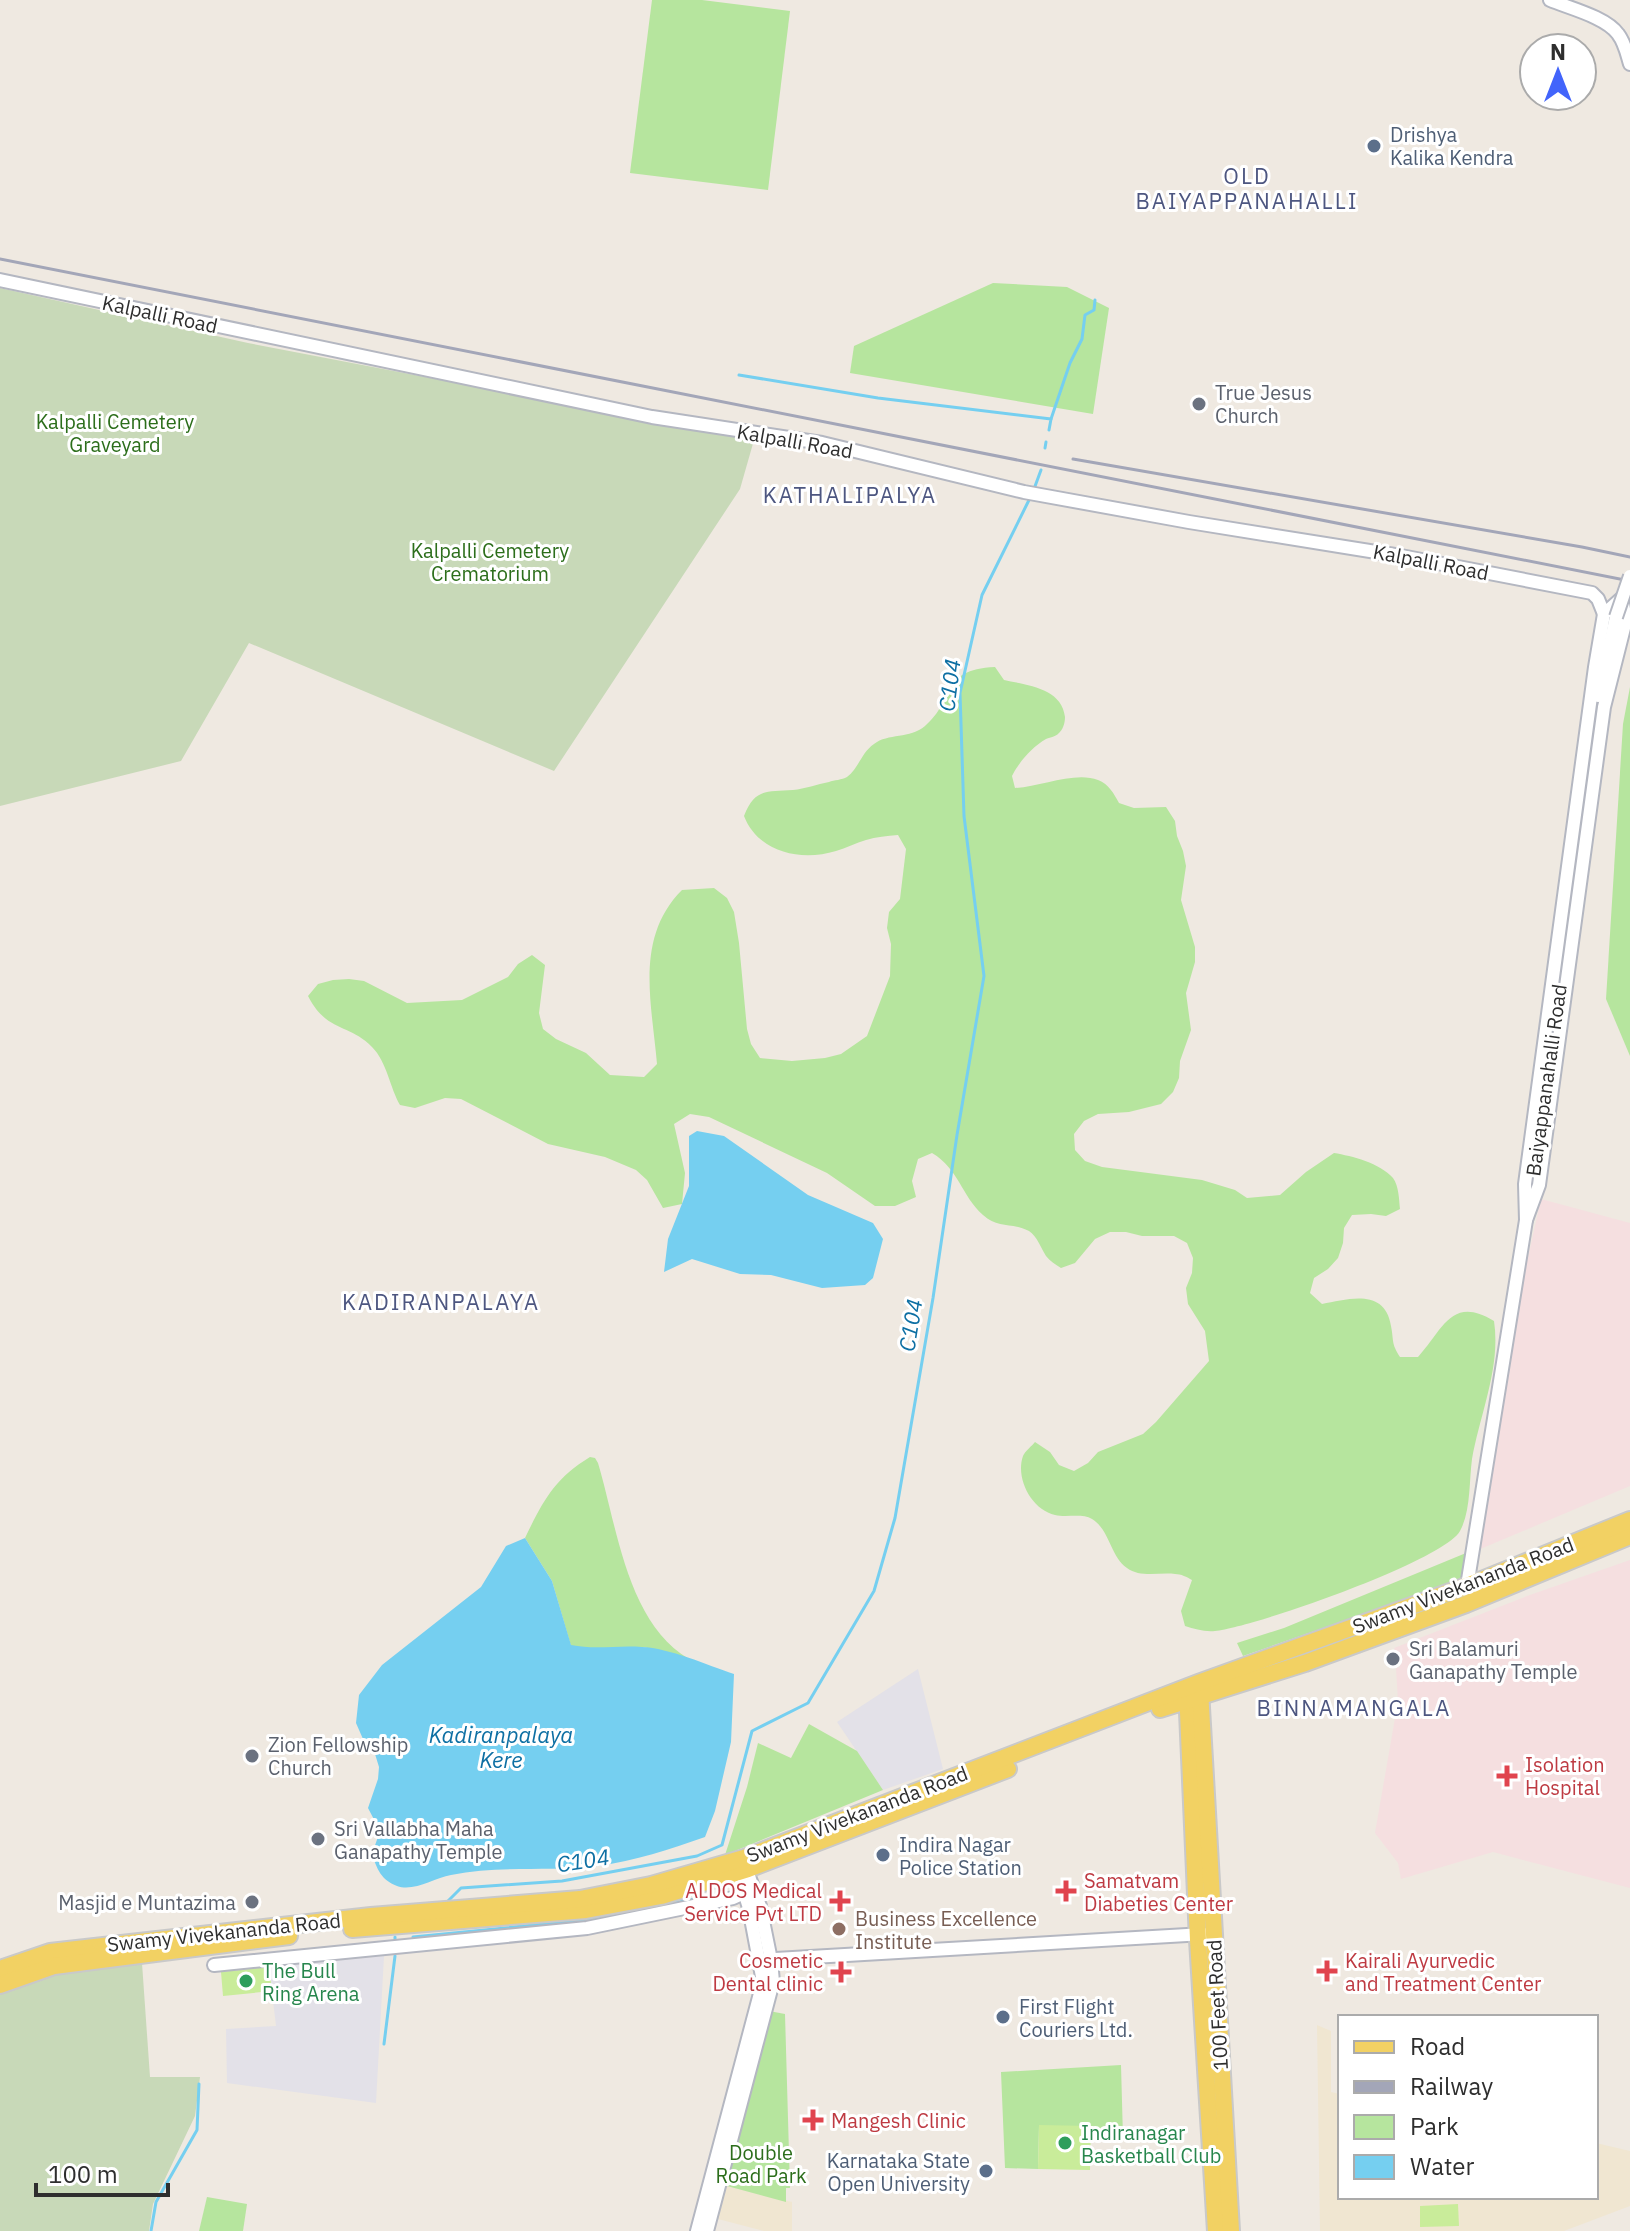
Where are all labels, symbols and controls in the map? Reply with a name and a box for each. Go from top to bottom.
north arrow [1518,32,1598,112]
text: N [1550,37,1566,66]
place label: Drishya Kalika Kendra [1390,121,1514,171]
marker: Drishya Kalika Kendra [1365,137,1383,155]
district label: OLD BAIYAPPANAHALLI [1136,161,1358,215]
street label: Kalpalli Road [100,289,220,339]
place label: True Jesus Church [1215,379,1312,429]
marker: True Jesus Church [1190,395,1208,413]
park label: Kalpalli Cemetery Graveyard [36,408,194,458]
street label: Kalpalli Road [735,418,855,464]
district label: KATHALIPALYA [763,480,937,509]
park label: Kalpalli Cemetery Crematorium [411,537,569,587]
street label: Kalpalli Road [1371,538,1491,586]
water label: C104 [931,657,967,713]
street label: Baiyappanahalli Road [1519,982,1573,1178]
district label: KADIRANPALAYA [342,1287,540,1316]
water label: C104 [892,1297,928,1353]
street label: Swamy Vivekananda Road [1349,1530,1577,1640]
place label: Sri Balamuri Ganapathy Temple [1409,1635,1577,1685]
marker: Sri Balamuri Ganapathy Temple [1384,1650,1402,1668]
district label: BINNAMANGALA [1257,1693,1451,1722]
water label: Kadiranpalaya Kere [429,1720,573,1774]
place label: Zion Fellowship Church [268,1731,408,1781]
marker: Zion Fellowship Church [243,1747,261,1765]
place label: Isolation Hospital [1525,1751,1605,1801]
street label: Swamy Vivekananda Road [743,1759,971,1869]
marker: Isolation Hospital [1496,1765,1518,1787]
place label: Sri Vallabha Maha Ganapathy Temple [334,1815,502,1865]
marker: Sri Vallabha Maha Ganapathy Temple [309,1830,327,1848]
place label: Indira Nagar Police Station [899,1831,1022,1881]
water label: C104 [555,1842,611,1878]
marker: Indira Nagar Police Station [874,1846,892,1864]
place label: Samatvam Diabeties Center [1084,1867,1233,1917]
place label: ALDOS Medical Service Pvt LTD [684,1877,822,1927]
marker: Samatvam Diabeties Center [1055,1880,1077,1902]
place label: Masjid e Muntazima [58,1889,236,1916]
marker: ALDOS Medical Service Pvt LTD [829,1890,851,1912]
marker: Masjid e Muntazima [243,1893,261,1911]
place label: Business Excellence Institute [855,1905,1037,1955]
street label: Swamy Vivekananda Road [106,1906,342,1958]
marker: Business Excellence Institute [830,1920,848,1938]
street label: 100 Feet Road [1200,1939,1234,2071]
place label: Cosmetic Dental clinic [712,1947,823,1997]
place label: Kairali Ayurvedic and Treatment Center [1345,1947,1541,1997]
place label: The Bull Ring Arena [262,1957,360,2007]
marker: Kairali Ayurvedic and Treatment Center [1316,1960,1338,1982]
marker: Cosmetic Dental clinic [830,1961,852,1983]
marker: The Bull Ring Arena [237,1972,255,1990]
place label: First Flight Couriers Ltd. [1019,1993,1133,2043]
marker: First Flight Couriers Ltd. [994,2008,1012,2026]
legend [1338,2015,1598,2199]
text: Road [1410,2030,1465,2062]
text: Railway [1410,2070,1493,2102]
place label: Mangesh Clinic [831,2107,966,2134]
marker: Mangesh Clinic [802,2109,824,2131]
text: Park [1410,2110,1459,2142]
place label: Indiranagar Basketball Club [1081,2119,1221,2169]
marker: Indiranagar Basketball Club [1056,2134,1074,2152]
park label: Double Road Park [715,2139,807,2189]
scale bar [36,2147,168,2197]
place label: Karnataka State Open University [827,2147,970,2197]
text: Water [1410,2150,1474,2182]
text: 100 m [48,2158,118,2190]
marker: Karnataka State Open University [977,2162,995,2180]

